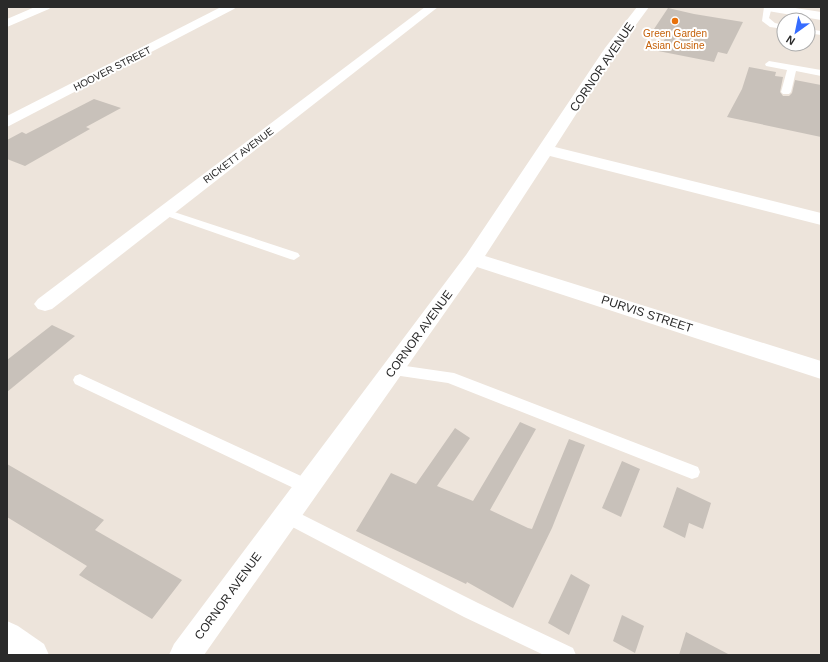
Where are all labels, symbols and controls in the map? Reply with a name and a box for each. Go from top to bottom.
north arrow [776,12,816,52]
marker: Green Garden Asian Cusine [670,16,680,26]
street label: CORNOR AVENUE [567,20,637,114]
place label: Green Garden Asian Cusine [643,28,707,51]
text: N [784,33,797,48]
street label: HOOVER STREET [72,44,153,93]
street label: RICKETT AVENUE [201,125,276,185]
street label: CORNOR AVENUE [383,288,455,380]
street label: PURVIS STREET [600,293,695,336]
street label: CORNOR AVENUE [192,550,264,642]

